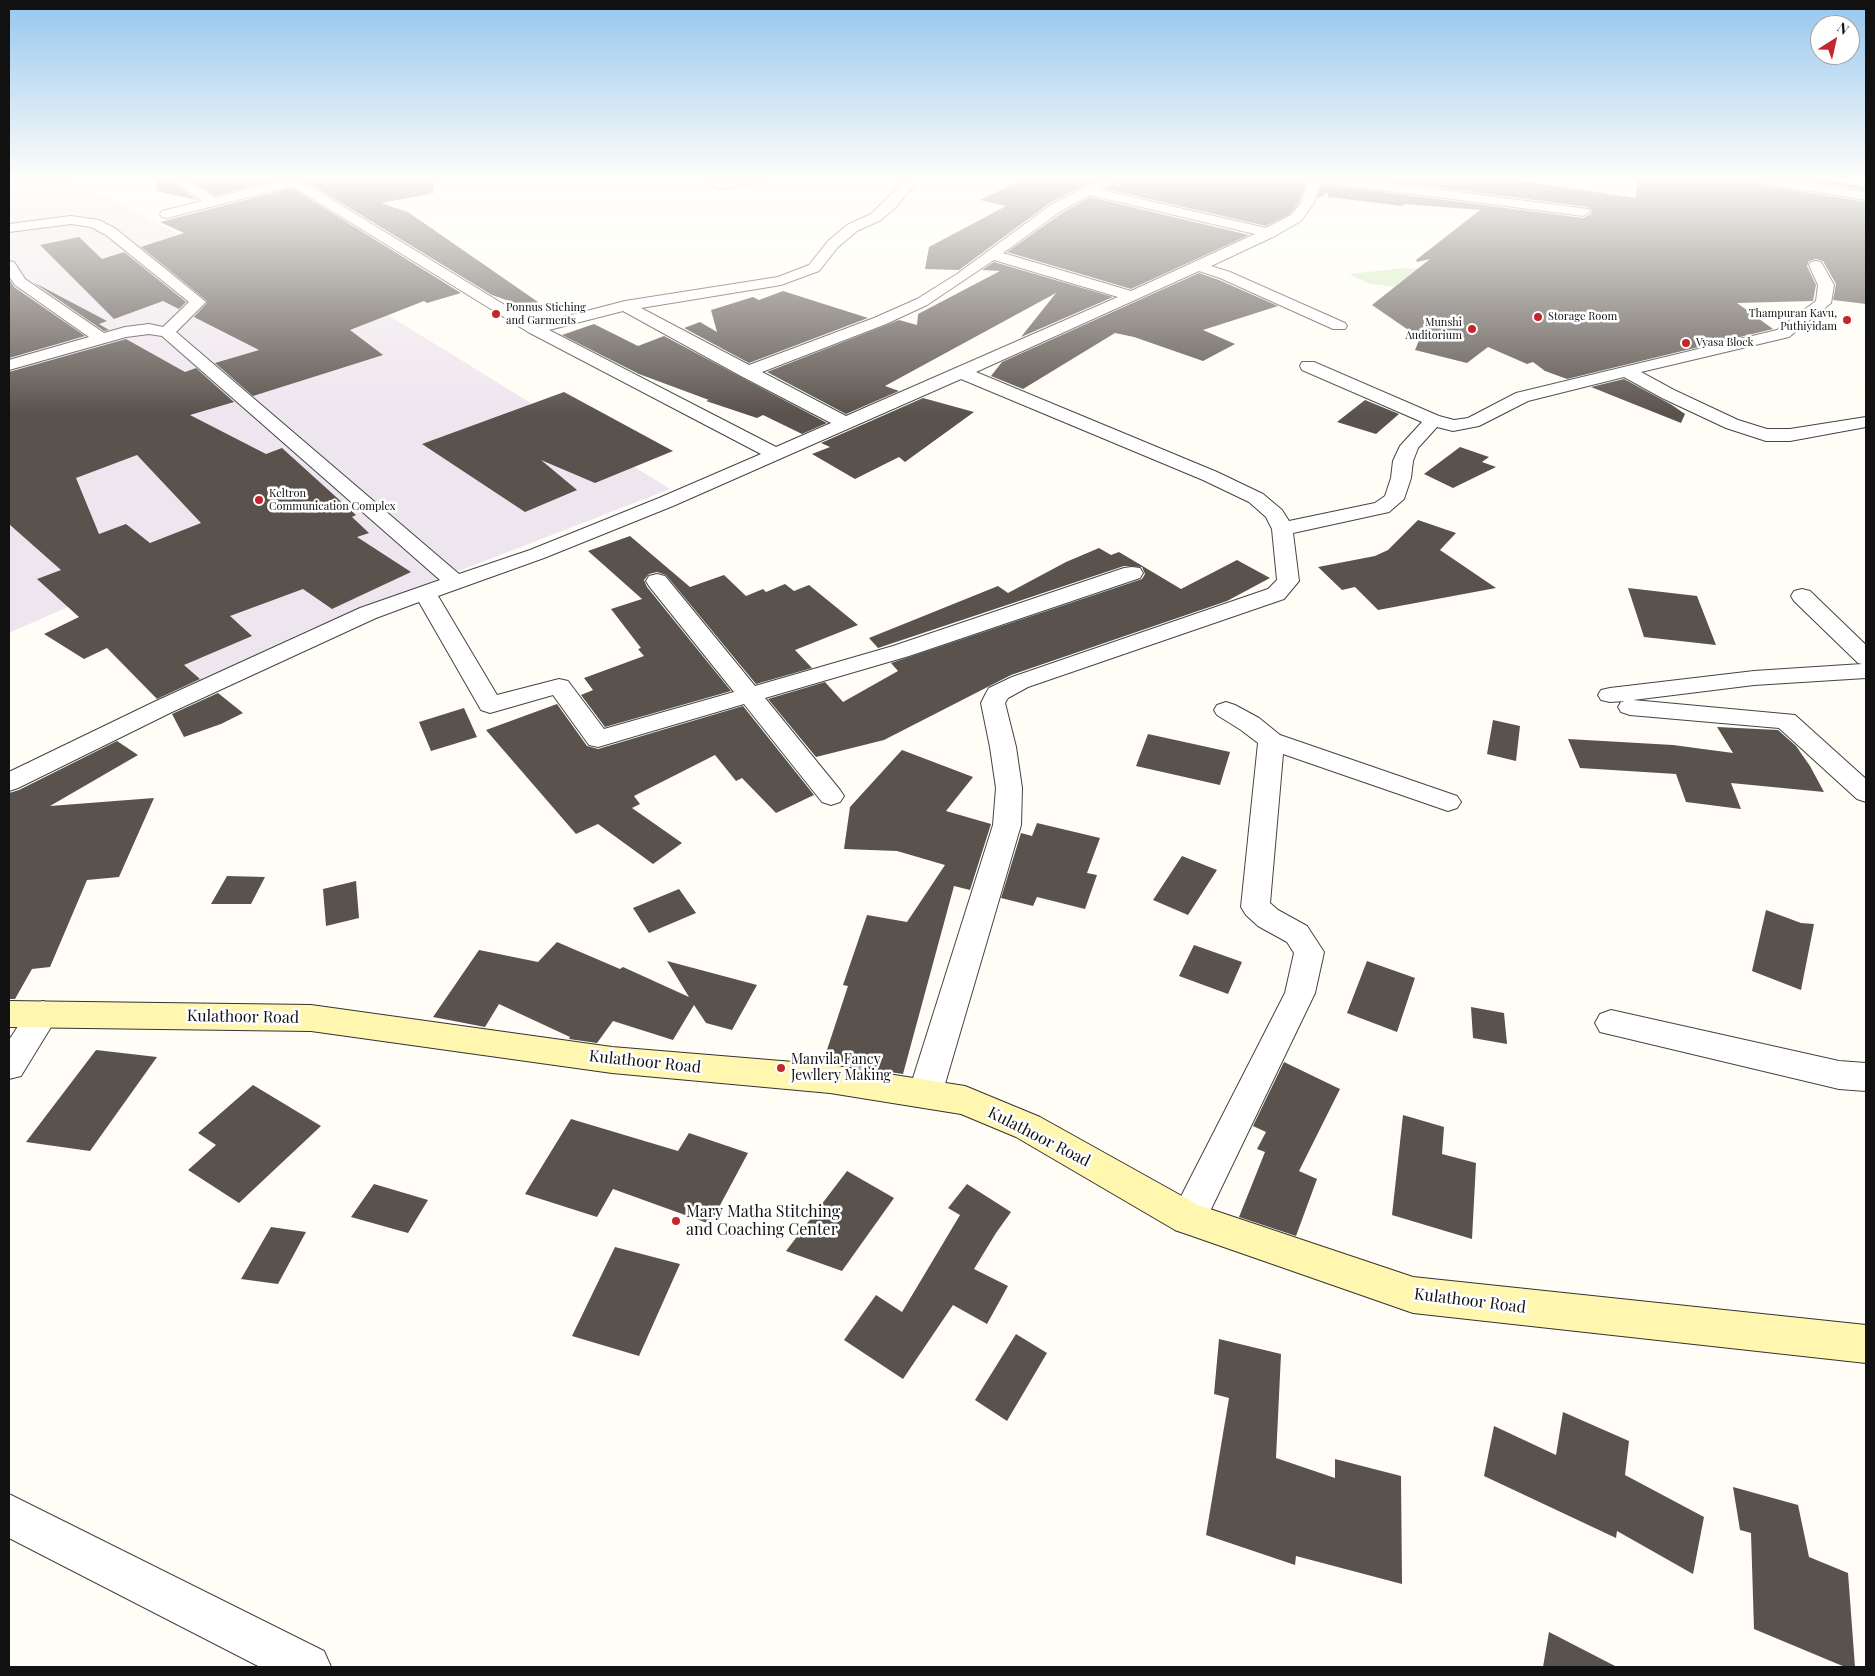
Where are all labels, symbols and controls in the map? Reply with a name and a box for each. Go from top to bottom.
north arrow [1810,15,1860,65]
text: N [1834,17,1853,39]
place label: Ponnus Stiching and Garments [506,301,586,327]
place label: Thampuran Kavu, Puthiyidam [1749,307,1837,333]
marker: Ponnus Stiching and Garments [490,308,502,320]
place label: Storage Room [1548,310,1617,324]
marker: Storage Room [1532,311,1544,323]
marker: Thampuran Kavu, Puthiyidam [1841,314,1853,326]
place label: Munshi Auditorium [1405,316,1462,342]
marker: Munshi Auditorium [1466,323,1478,335]
place label: Vyasa Block [1696,336,1754,350]
marker: Vyasa Block [1680,337,1692,349]
place label: Keltron Communication Complex [269,487,395,513]
marker: Keltron Communication Complex [253,494,265,506]
street label: Kulathoor Road [187,1006,299,1028]
street label: Kulathoor Road [588,1047,702,1077]
place label: Manvila Fancy Jewllery Making [791,1052,891,1084]
marker: Manvila Fancy Jewllery Making [775,1062,787,1074]
street label: Kulathoor Road [985,1103,1093,1171]
place label: Mary Matha Stitching and Coaching Center [686,1202,840,1240]
marker: Mary Matha Stitching and Coaching Center [670,1215,682,1227]
street label: Kulathoor Road [1413,1285,1527,1317]

